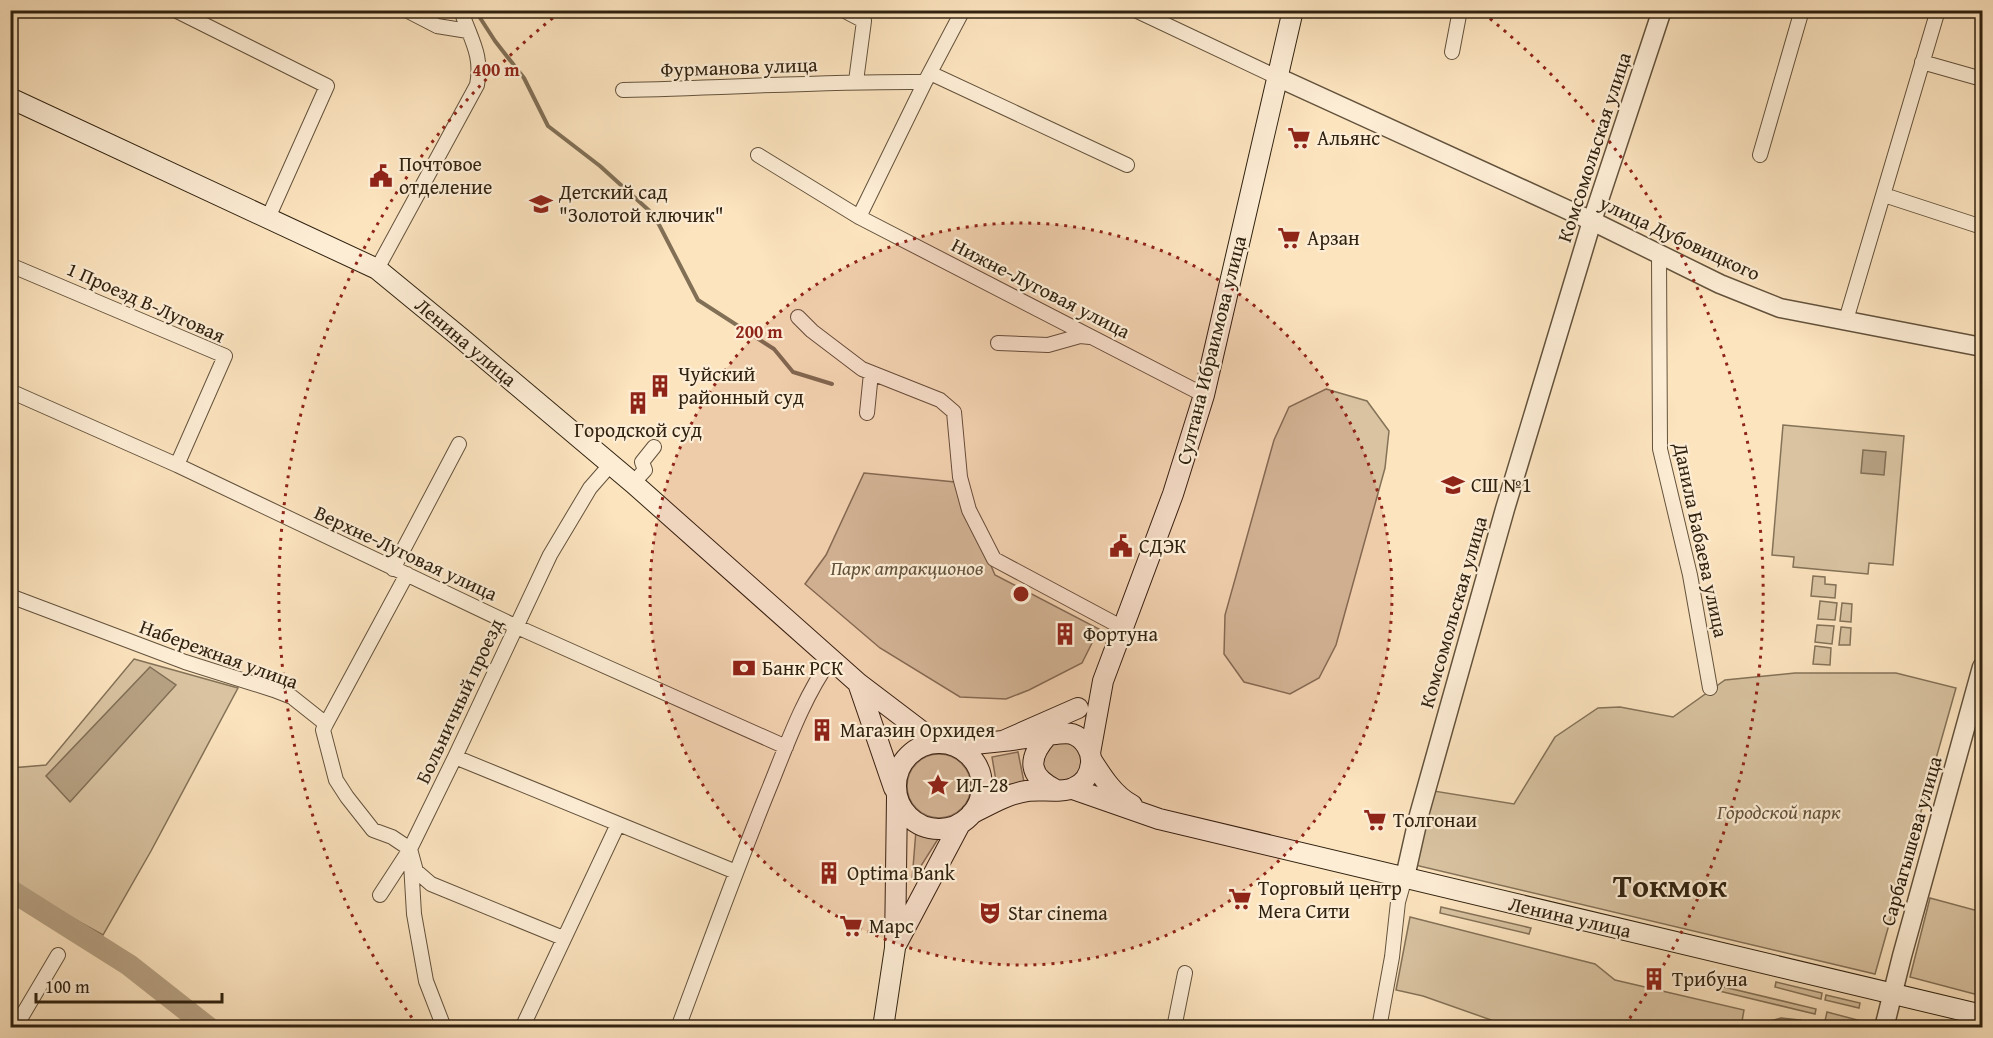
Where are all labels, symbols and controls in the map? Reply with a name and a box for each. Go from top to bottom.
street label: Комсомольская улица [1549,48,1638,246]
street label: Фурманова улица [660,49,819,84]
text: 400 m [472,56,520,83]
place label: Альянс [1317,123,1380,152]
supermarket icon: Альянс [1286,125,1312,151]
place label: Почтовое отделение [399,149,492,201]
public building icon: Почтовое отделение [368,163,394,189]
place label: Детский сад "Золотой ключик" [558,177,724,229]
street label: улица Дубовицкого [1594,187,1765,287]
school or university icon: Детский сад "Золотой ключик" [528,191,554,217]
place label: Арзан [1307,223,1360,252]
supermarket icon: Арзан [1276,225,1302,251]
street label: Нижне-Луговая улица [947,230,1136,345]
street label: Султана Ибраимова улица [1168,232,1253,467]
street label: 1 Проезд В-Луговая [62,254,230,349]
street label: Ленина улица [409,290,524,393]
text: 200 m [735,318,783,345]
place label: Чуйский районный суд [678,359,804,411]
building icon: Чуйский районный суд [647,373,673,399]
building icon: Городской суд [625,390,651,416]
place label: Городской суд [574,415,702,444]
street label: Данила Бабаева улица [1666,439,1736,640]
place label: СШ №1 [1471,470,1532,499]
school or university icon: СШ №1 [1440,472,1466,498]
street label: Верхне-Луговая улица [310,497,503,608]
street label: Комсомольская улица [1411,512,1494,711]
place label: СДЭК [1139,531,1187,560]
public building icon: СДЭК [1108,533,1134,559]
park label: Парк атракционов [830,553,984,582]
centre of rings [1011,584,1031,604]
street label: Набережная улица [136,611,303,696]
street label: Больничный проезд [408,613,510,788]
place label: Фортуна [1083,619,1158,648]
building icon: Фортуна [1052,621,1078,647]
place label: Банк РСК [762,653,844,682]
bank icon: Банк РСК [731,655,757,681]
place label: Магазин Орхидея [840,715,995,744]
building icon: Магазин Орхидея [809,717,835,743]
street label: Сарбагышева улица [1872,752,1949,929]
place label: ИЛ-28 [956,770,1008,799]
place icon: ИЛ-28 [925,772,951,798]
park label: Городской парк [1716,797,1841,826]
place label: Толгонаи [1393,805,1477,834]
supermarket icon: Толгонаи [1362,807,1388,833]
place label: Optima Bank [847,858,956,887]
building icon: Optima Bank [816,860,842,886]
district label: Токмок [1613,862,1728,909]
place label: Торговый центр Мега Сити [1258,873,1402,925]
supermarket icon: Торговый центр Мега Сити [1227,886,1253,912]
street label: Ленина улица [1506,888,1635,945]
place label: Star cinema [1008,898,1108,927]
theatre icon: Star cinema [977,900,1003,926]
place label: Марс [869,911,914,940]
supermarket icon: Марс [838,913,864,939]
place label: Трибуна [1672,964,1748,993]
scale bar [36,966,222,1004]
building icon: Трибуна [1641,966,1667,992]
text: 100 m [45,973,90,1000]

